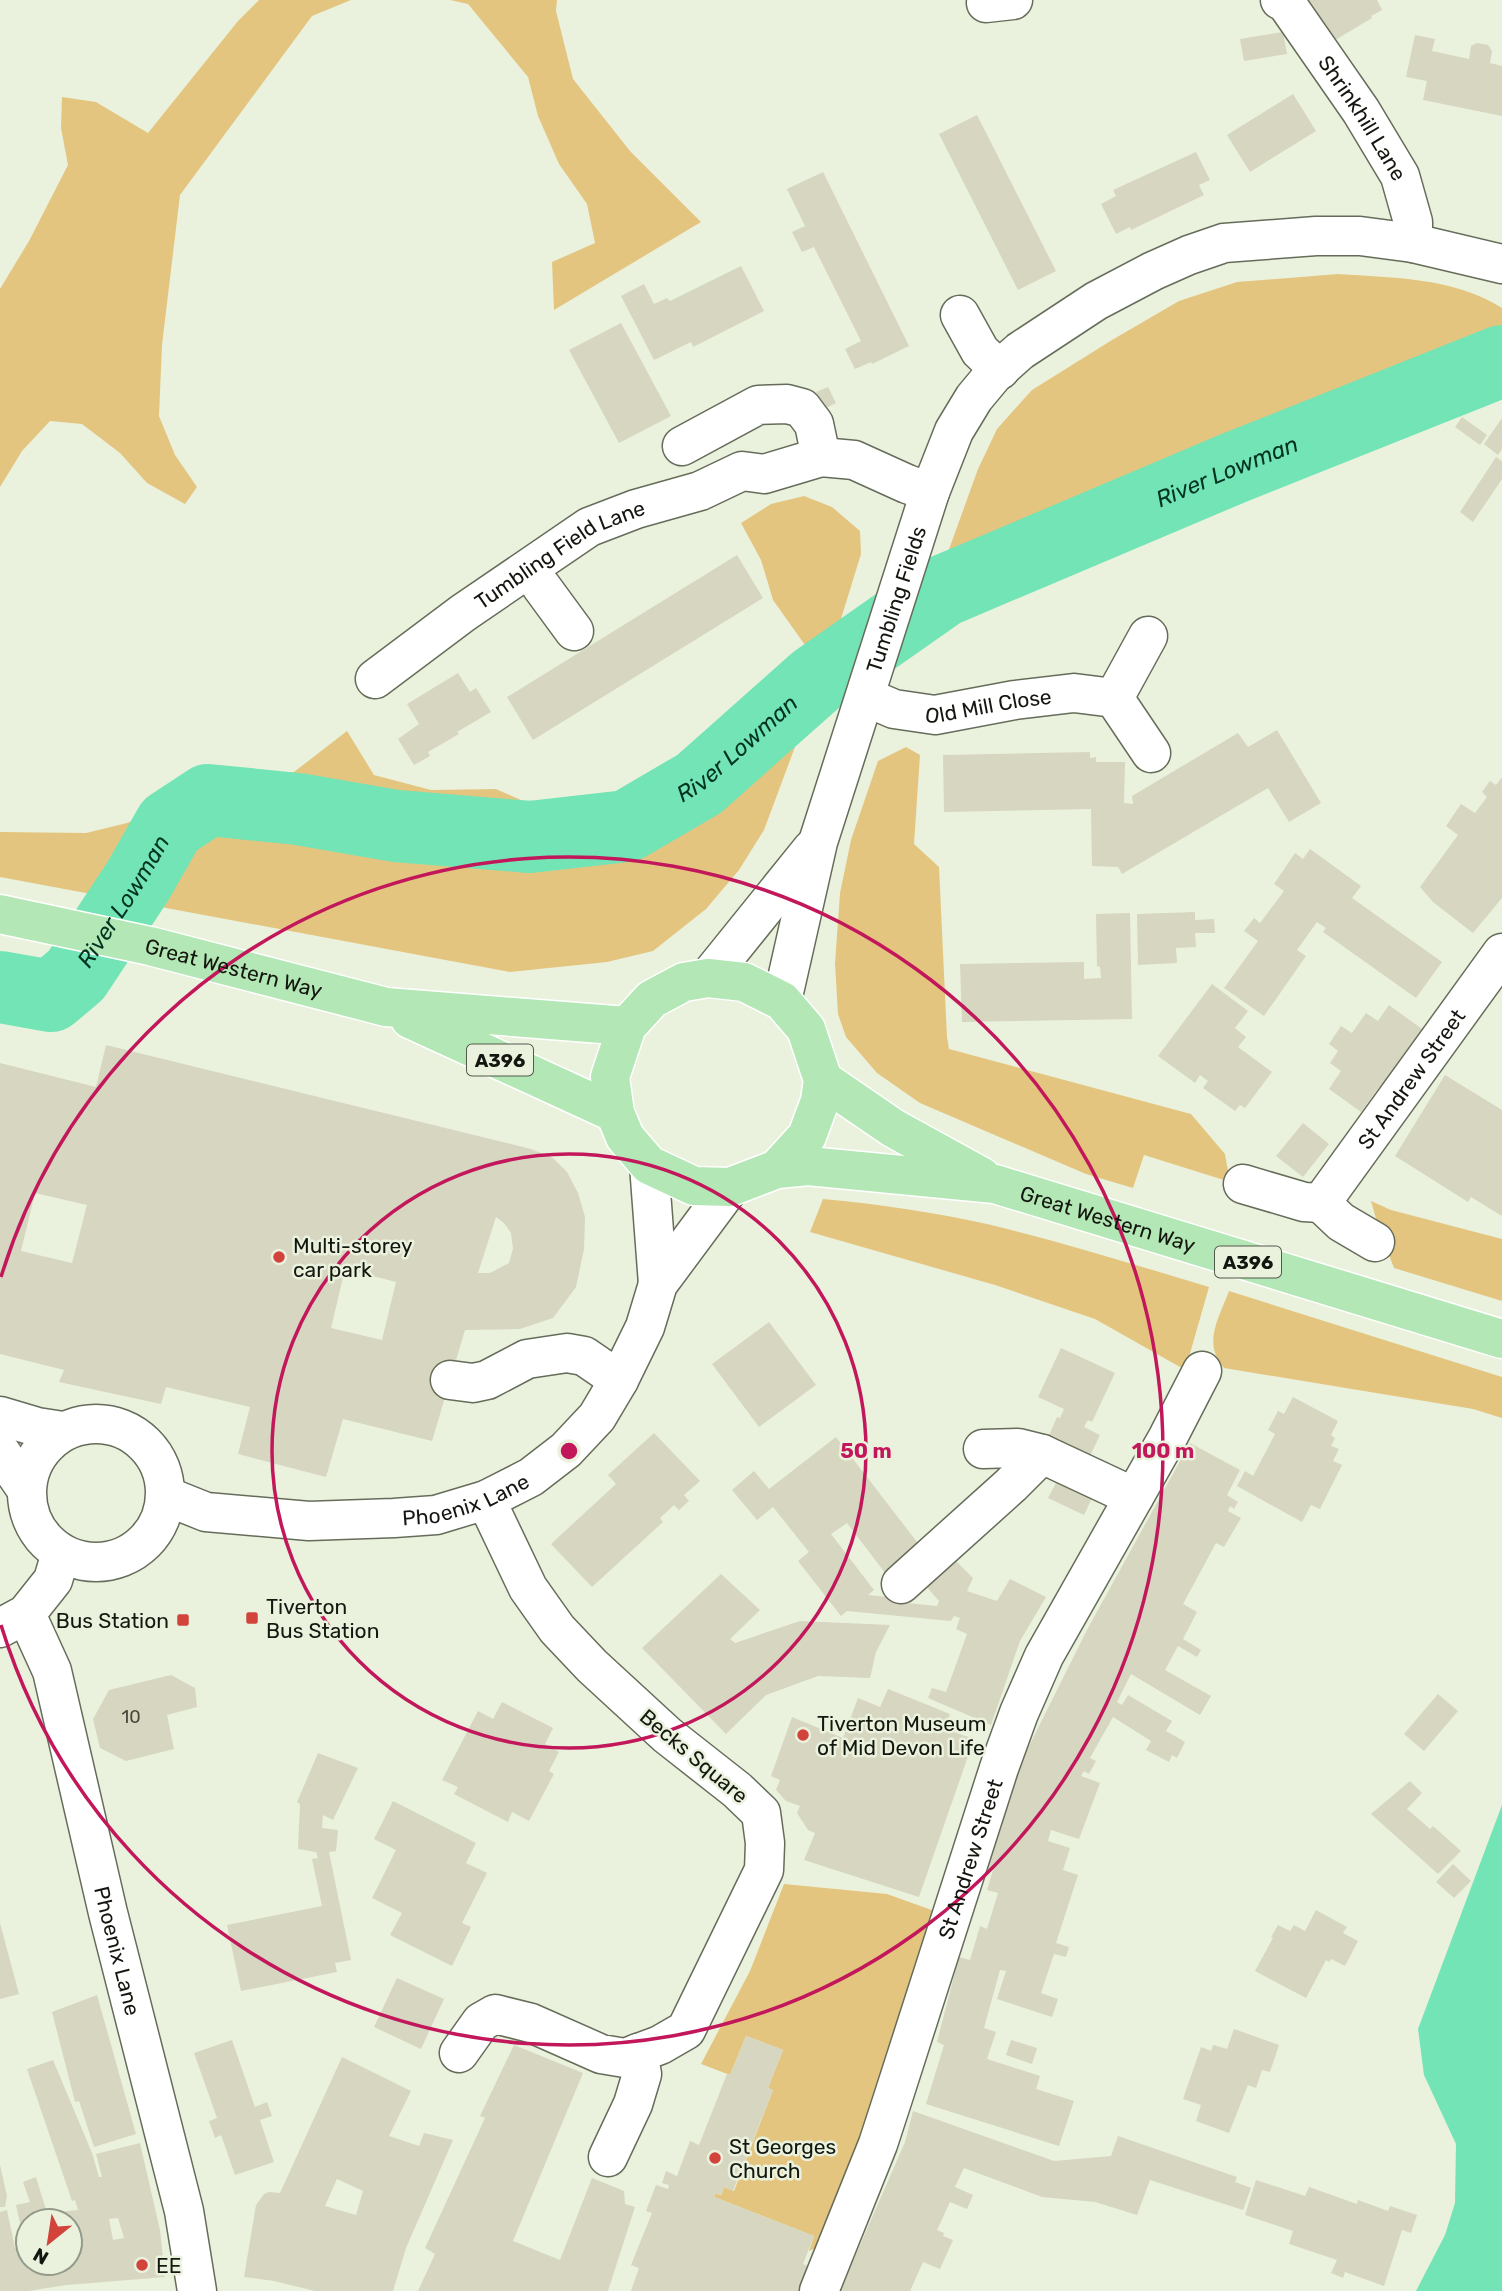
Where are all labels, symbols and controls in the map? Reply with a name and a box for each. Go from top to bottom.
street label: Shrinkhill Lane [1314,50,1412,185]
water label: River Lowman [1151,430,1302,513]
street label: Tumbling Field Lane [470,495,648,614]
street label: Tumbling Fields [861,523,931,676]
street label: Old Mill Close [923,683,1053,728]
water label: River Lowman [671,689,804,808]
water label: River Lowman [71,830,175,973]
street label: Great Western Way [143,933,326,1003]
street label: St Andrew Street [1352,1004,1470,1154]
road number: A396 [467,1044,533,1076]
street label: Great Western Way [1017,1180,1199,1257]
place label: Multi-storey car park [293,1233,413,1282]
road number: A396 [1215,1246,1281,1278]
marker: Multi-storey car park [271,1249,287,1265]
text: 50 m [840,1438,892,1463]
text: 100 m [1132,1438,1194,1463]
centre of rings [557,1439,581,1463]
street label: Phoenix Lane [401,1468,533,1530]
place label: Tiverton Bus Station [266,1594,379,1643]
place label: Bus Station [56,1608,169,1633]
marker: Tiverton Bus Station [244,1610,260,1626]
marker: Bus Station [175,1612,191,1628]
street label: Becks Square [635,1704,753,1808]
house number: 10 [121,1706,141,1728]
place label: Tiverton Museum of Mid Devon Life [817,1711,986,1760]
marker: Tiverton Museum of Mid Devon Life [795,1727,811,1743]
street label: St Andrew Street [932,1776,1007,1942]
street label: Phoenix Lane [90,1884,146,2018]
place label: St Georges Church [729,2134,836,2183]
marker: St Georges Church [707,2150,723,2166]
north arrow [14,2207,84,2277]
text: N [29,2243,52,2270]
place label: EE [156,2253,181,2278]
marker: EE [134,2257,150,2273]

